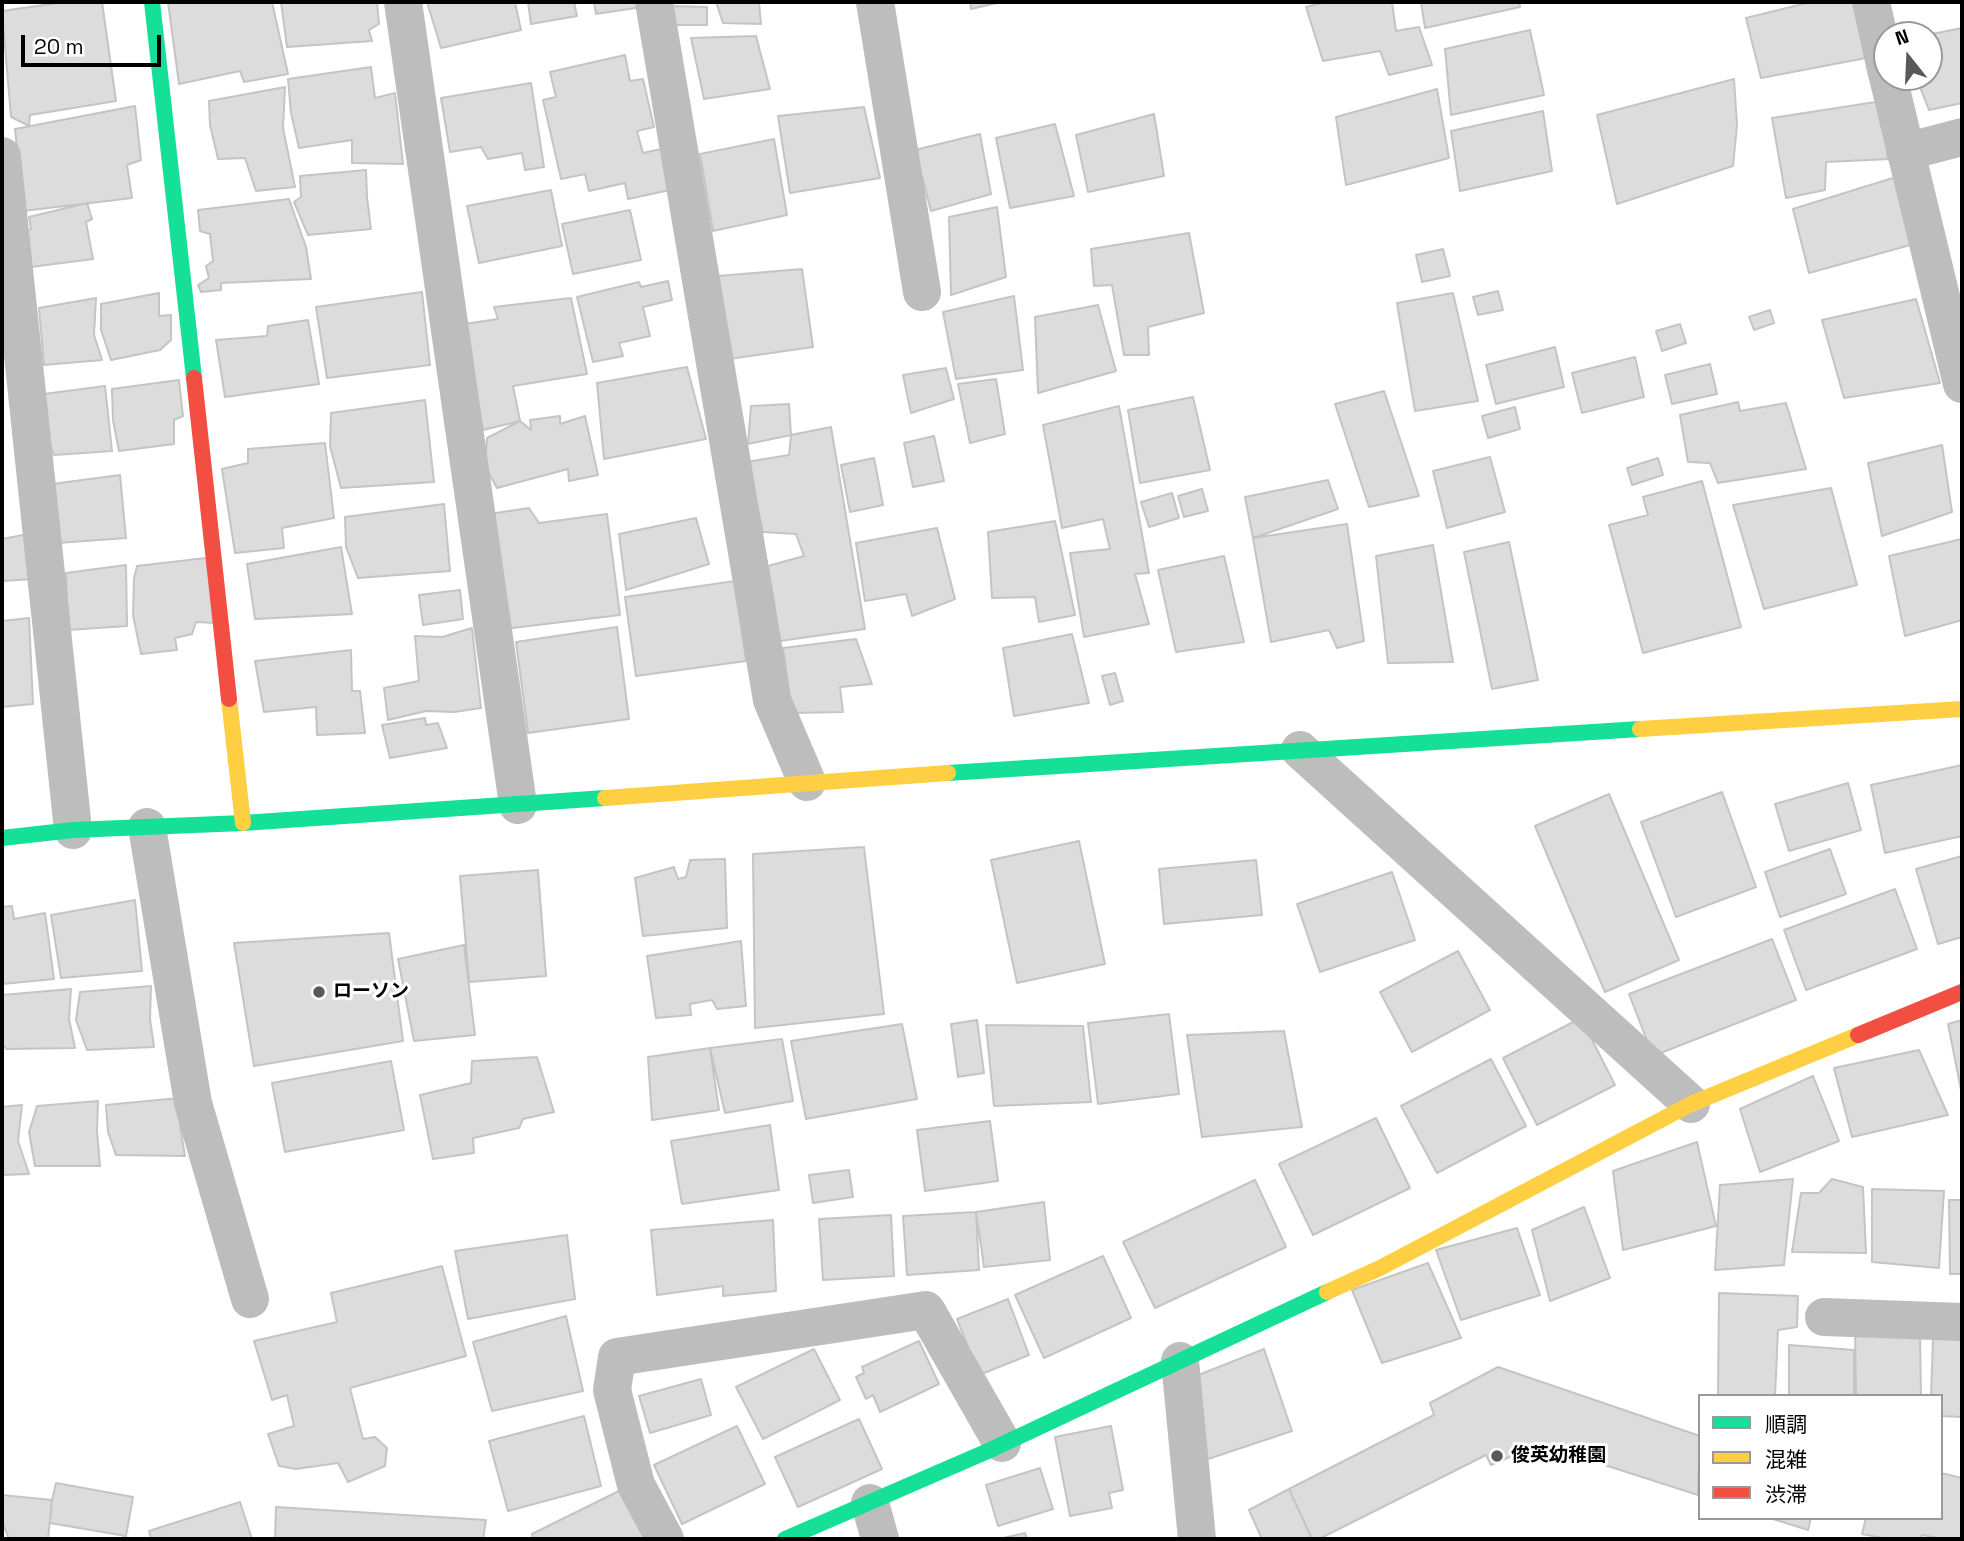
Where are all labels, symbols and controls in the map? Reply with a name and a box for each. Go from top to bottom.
scale bar [24,21,164,65]
north arrow [1873,21,1943,91]
text: N [1892,24,1912,51]
text: 20 m [34,33,84,60]
place label: ローソン [333,981,409,1003]
marker: ローソン [311,984,327,1000]
legend [1698,1394,1943,1520]
text: 順調 [1765,1411,1807,1438]
place label: 俊英幼稚園 [1511,1445,1606,1467]
text: 混雑 [1765,1446,1807,1473]
marker: 俊英幼稚園 [1489,1448,1505,1464]
text: 渋滞 [1765,1481,1807,1508]

